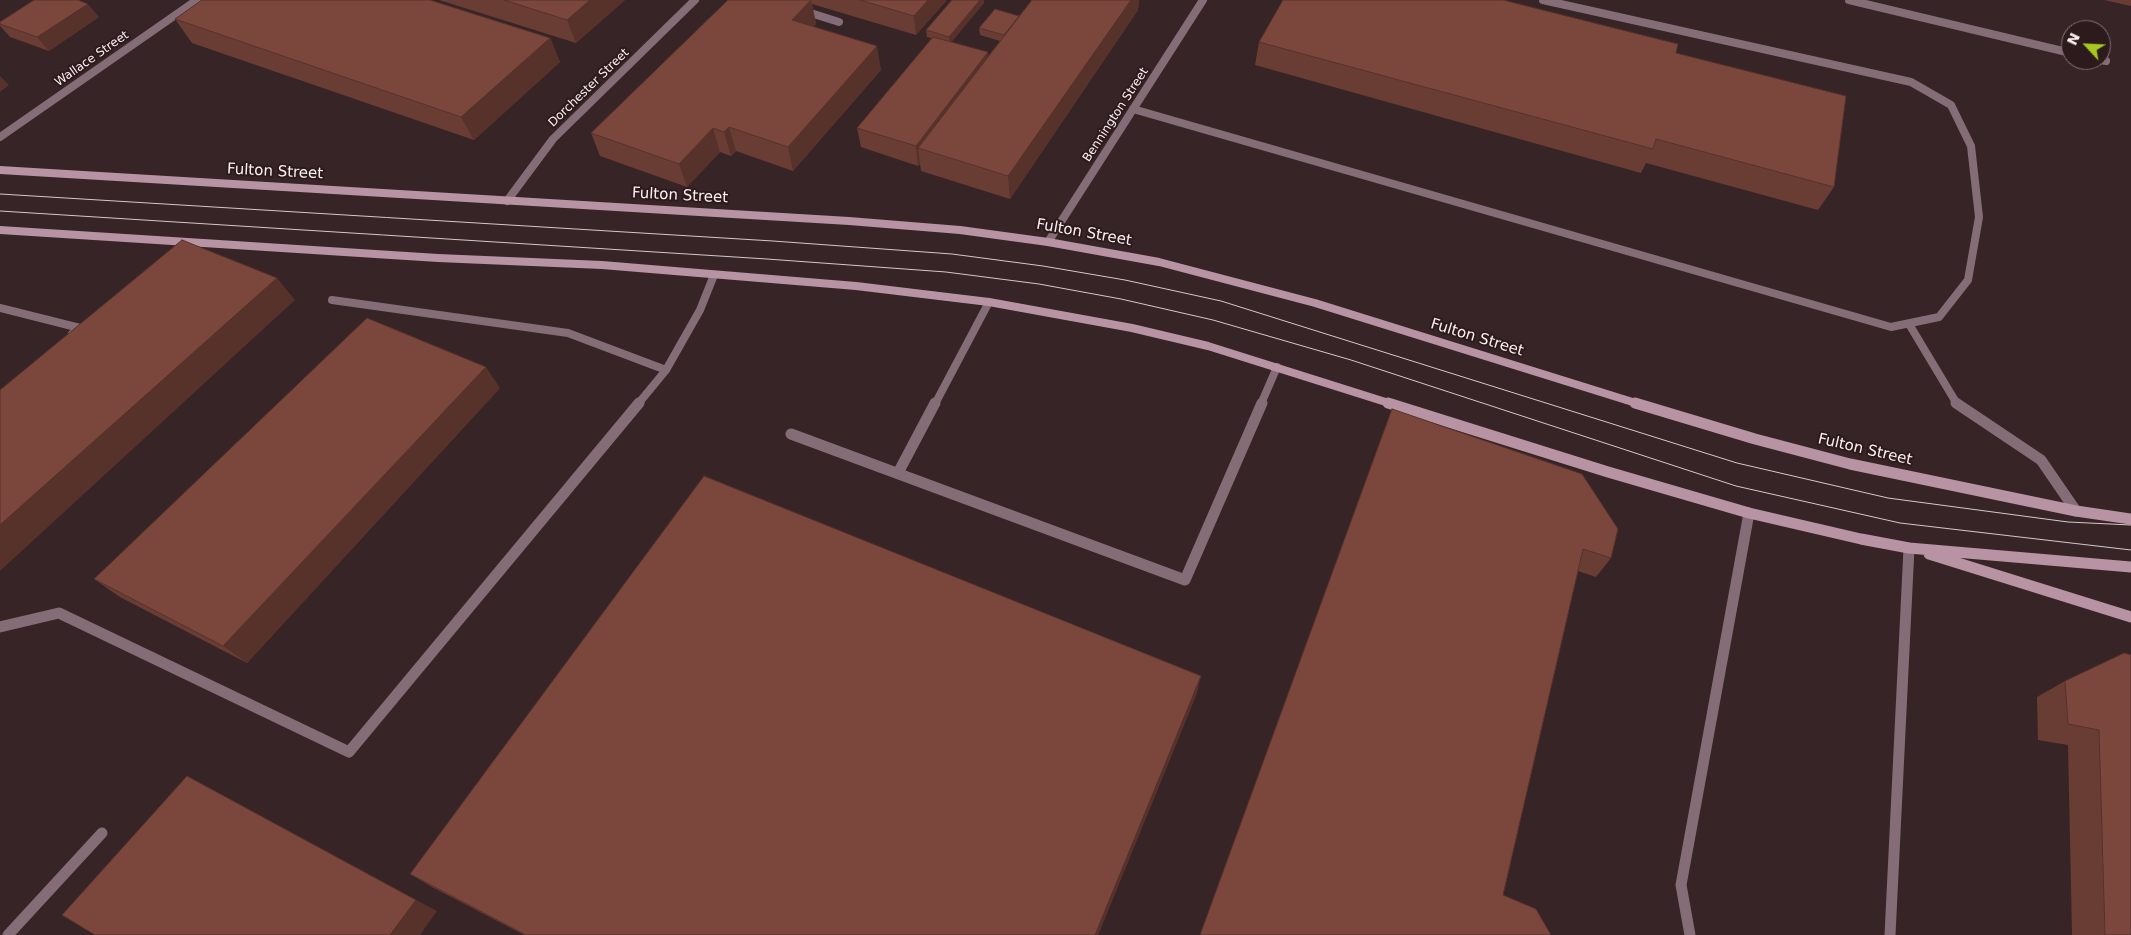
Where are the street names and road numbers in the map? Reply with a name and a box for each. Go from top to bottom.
street label: Wallace Street [52,28,132,90]
street label: Dorchester Street [546,46,632,130]
street label: Bennington Street [1080,65,1152,165]
street label: Fulton Street [226,160,324,184]
street label: Fulton Street [631,184,729,208]
street label: Fulton Street [1035,216,1133,250]
street label: Fulton Street [1428,315,1526,361]
street label: Fulton Street [1816,430,1914,470]

